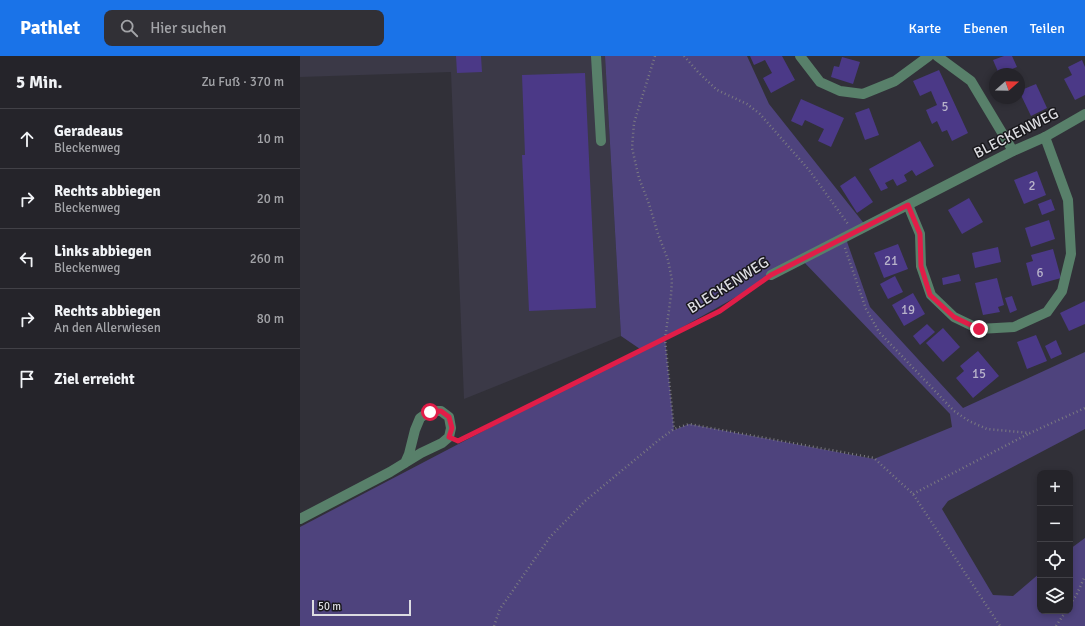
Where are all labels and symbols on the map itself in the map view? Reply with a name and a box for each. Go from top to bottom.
north arrow [989,68,1025,104]
house number: 5 [941,99,949,115]
street label: BLECKENWEG [971,104,1061,162]
house number: 2 [1028,178,1036,194]
street label: BLECKENWEG [684,253,772,317]
house number: 21 [884,253,898,269]
house number: 6 [1036,265,1044,281]
house number: 19 [901,302,915,318]
route end [970,320,988,338]
house number: 15 [972,366,986,382]
route start [421,403,439,421]
scale bar [312,598,411,617]

